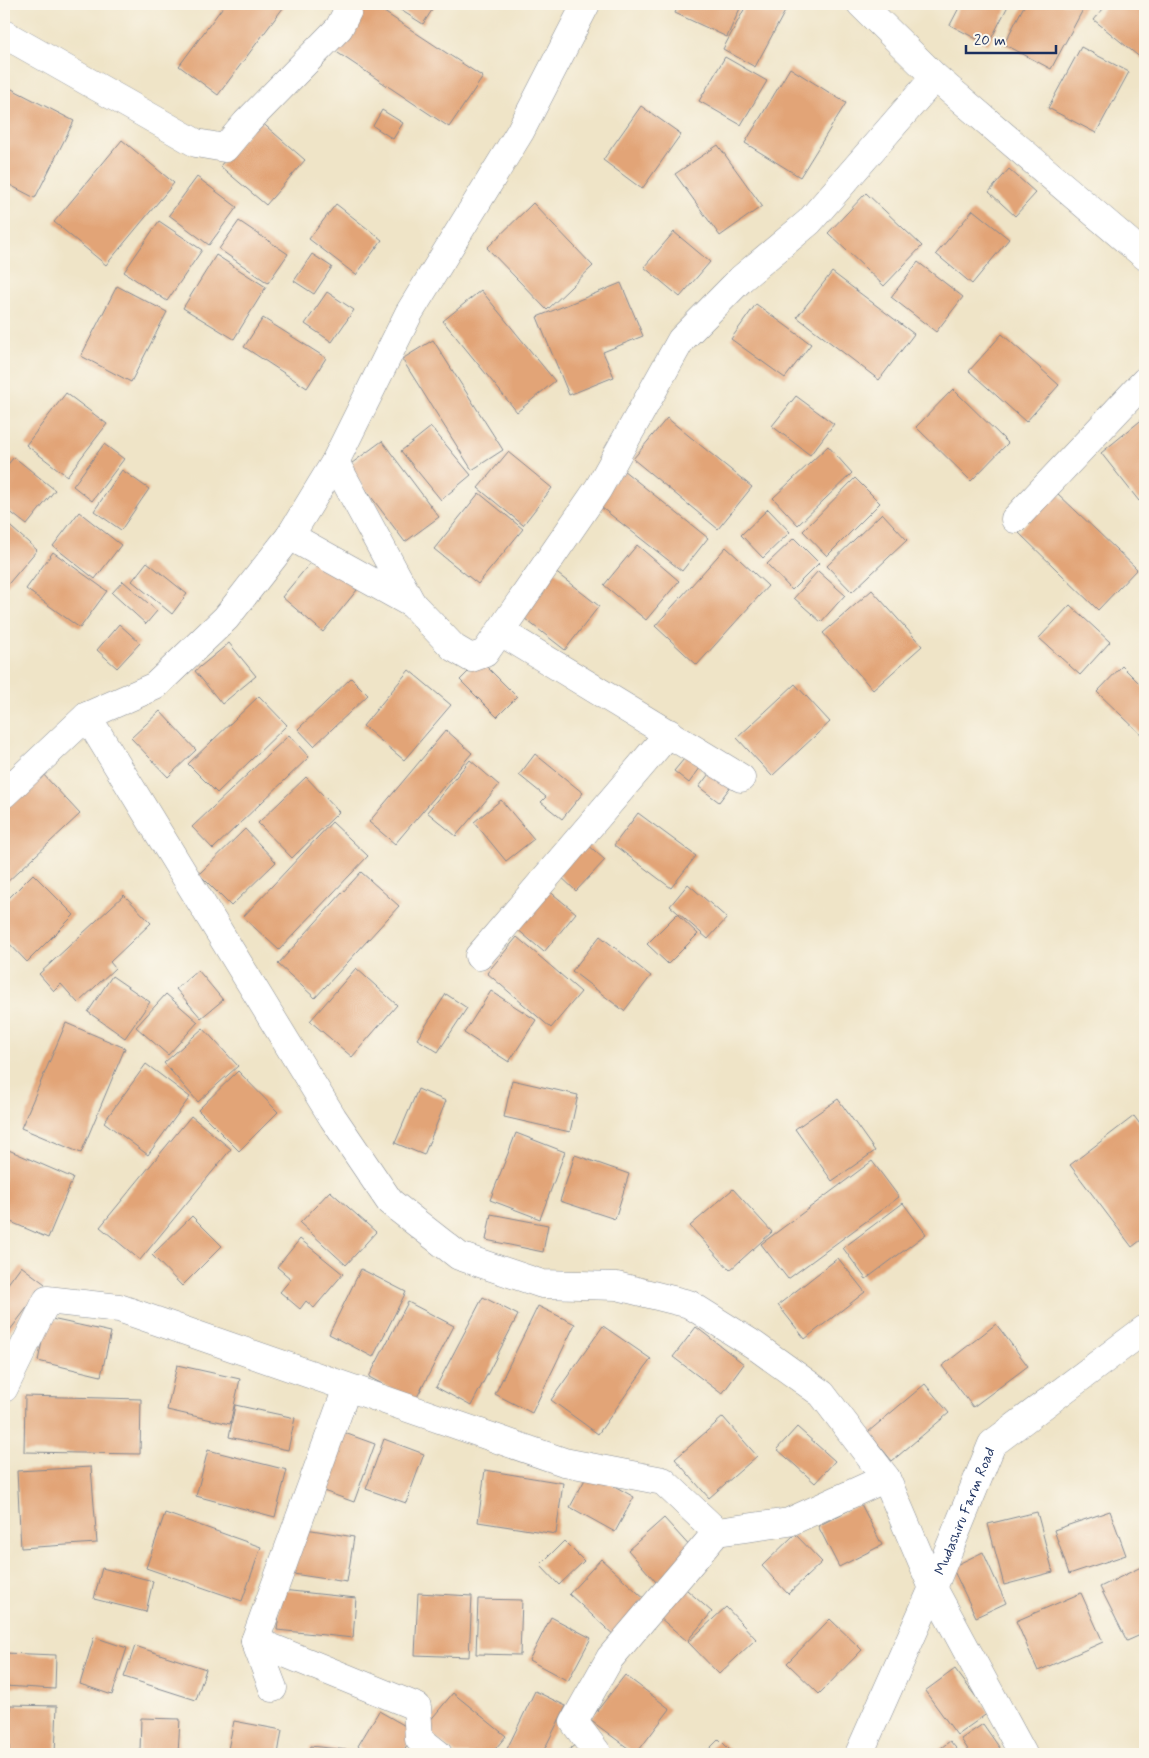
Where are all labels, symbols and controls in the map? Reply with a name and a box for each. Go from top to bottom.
scale bar [966,22,1056,54]
text: 20 m [974,31,1006,51]
street label: Mudashiru Farm Road [930,1444,1001,1578]

